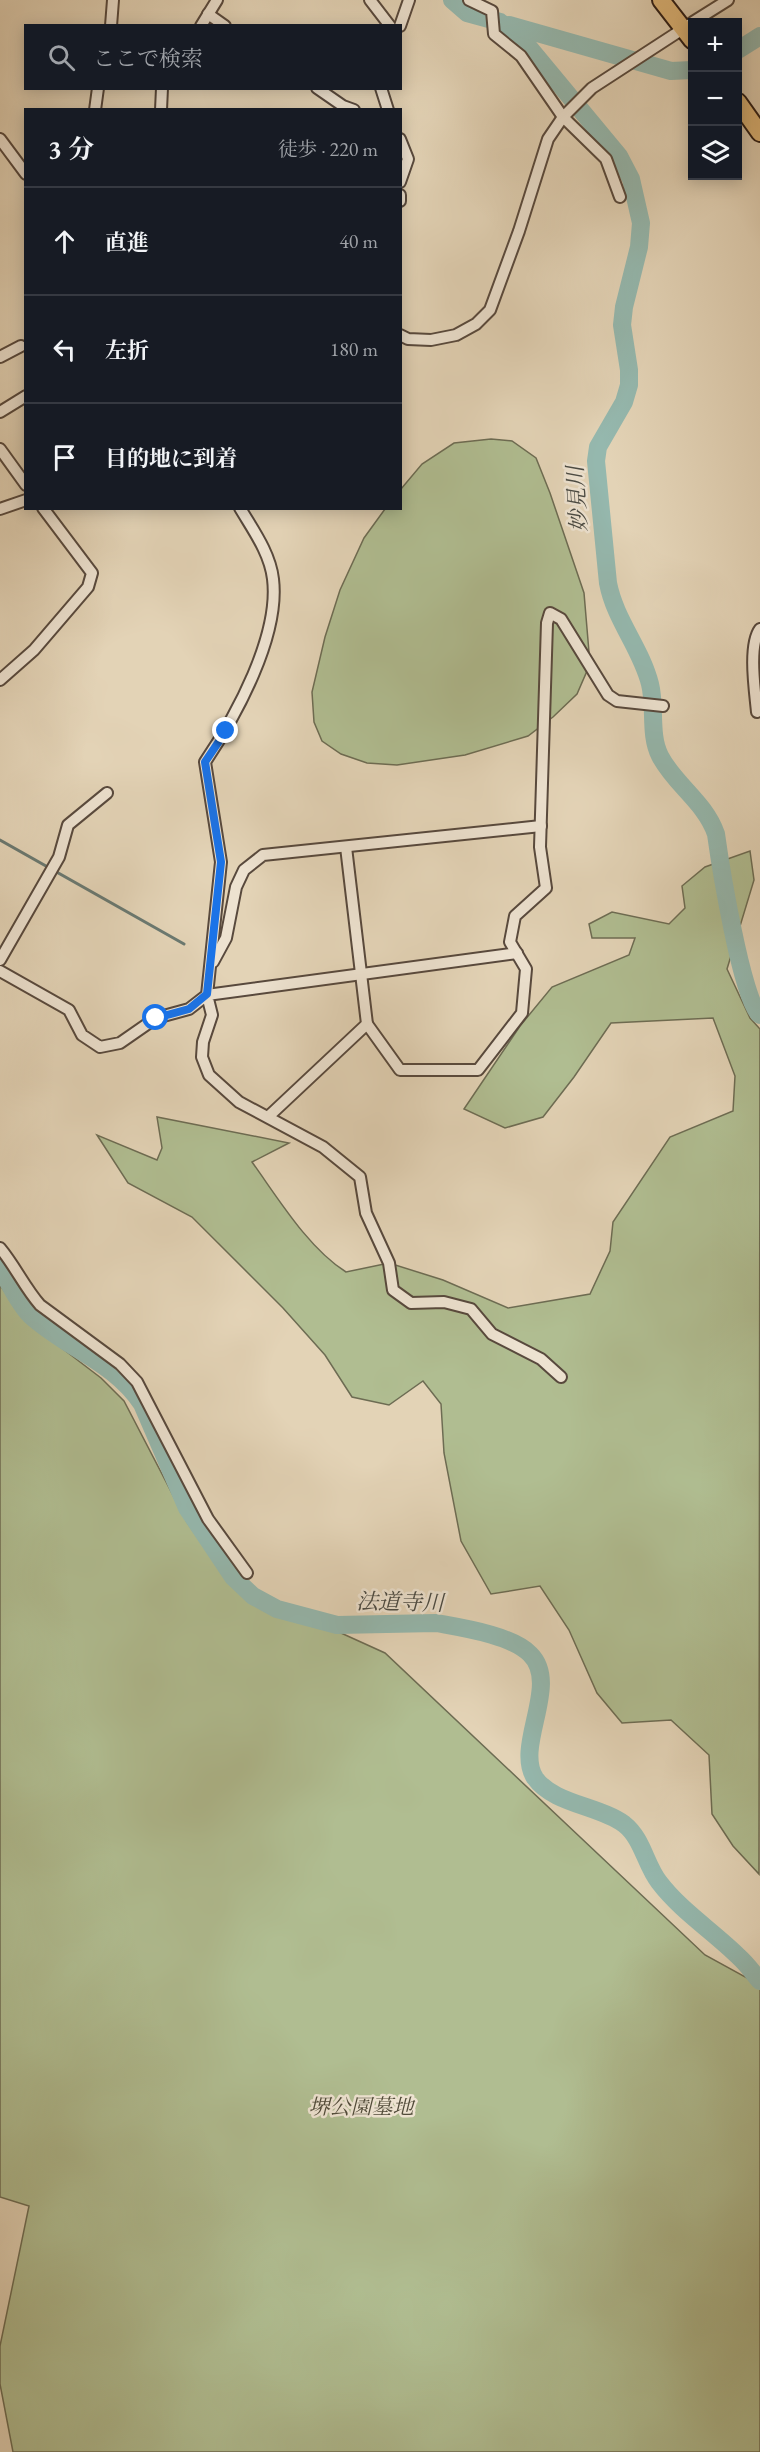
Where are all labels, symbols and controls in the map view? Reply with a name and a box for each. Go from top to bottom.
map controls [688,18,742,180]
button: + [688,18,742,72]
search box [24,24,402,90]
icon: search [45,41,78,74]
text: ここで検索 [93,44,203,73]
button: − [688,72,742,126]
button: layers [688,126,742,180]
text: 3 分 [48,132,94,166]
text: 徒歩 · 220 m [278,136,378,162]
icon: ahead [48,225,81,258]
text: 直進 [105,228,149,257]
text: 40 m [339,228,378,254]
icon: left [48,333,81,366]
text: 左折 [105,336,149,365]
text: 180 m [330,336,378,362]
icon: arrive [48,441,81,474]
text: 目的地に到着 [105,444,237,473]
water label: 妙見川 [560,463,594,533]
route end [212,717,238,743]
route start [142,1004,168,1030]
water label: 法道寺川 [356,1587,446,1617]
park label: 堺公園墓地 [309,2093,415,2120]

